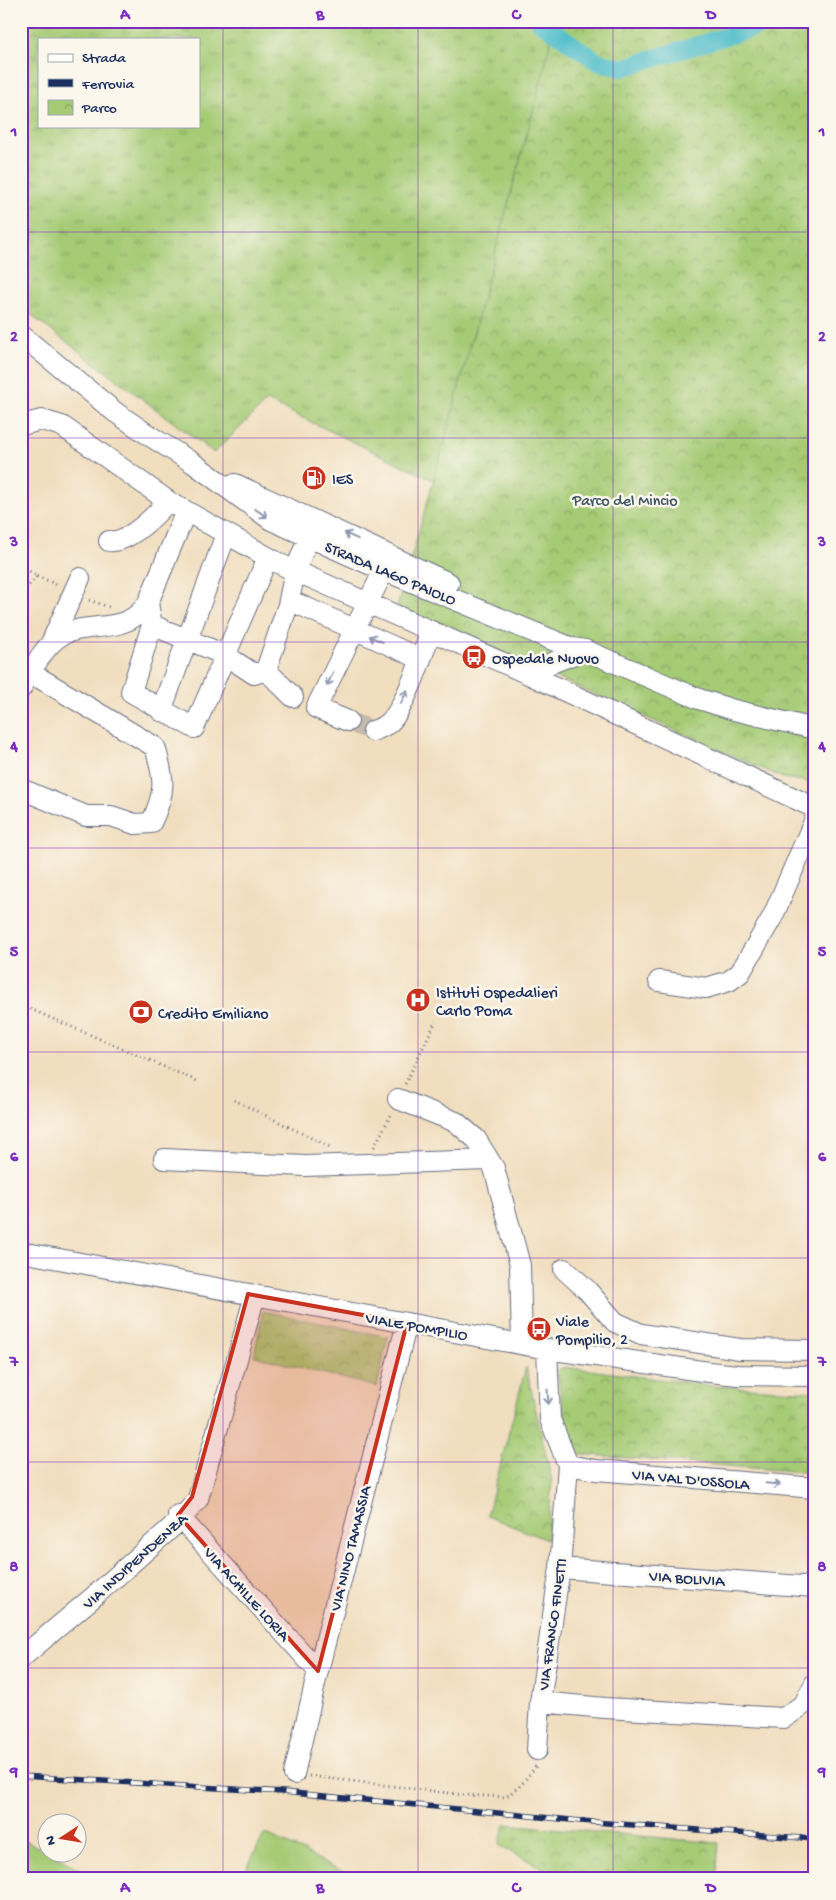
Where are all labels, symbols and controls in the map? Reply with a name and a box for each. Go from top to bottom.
text: A [119,7,131,26]
text: B [315,7,325,26]
text: C [511,7,522,26]
text: D [704,7,717,26]
legend [38,38,200,128]
text: Strada [82,50,127,68]
text: Ferrovia [81,76,135,94]
text: Parco [81,100,117,118]
text: 1 [10,124,17,143]
text: 1 [818,124,825,143]
text: 2 [10,329,18,348]
text: 2 [818,329,826,348]
fuel station icon: IES [301,465,327,491]
place label: IES [332,472,354,491]
park label: Parco del Mincio [571,493,678,512]
one-way arrow [253,508,267,518]
one-way arrow [343,531,358,541]
text: 3 [9,534,18,553]
text: 3 [817,534,826,553]
street label: STRADA LAGO PAIOLO [321,539,459,612]
one-way arrow [369,634,384,644]
bus stop icon: Ospedale Nuovo [461,644,487,670]
place label: Ospedale Nuovo [492,651,599,670]
one-way arrow [325,671,334,686]
one-way arrow [400,690,410,705]
text: 4 [9,739,18,758]
text: 4 [817,739,826,758]
text: 5 [10,944,19,963]
text: 5 [818,944,827,963]
place label: Istituti Ospedalieri Carlo Poma [436,985,558,1022]
hospital icon: Istituti Ospedalieri Carlo Poma [405,987,431,1013]
bank icon: Credito Emiliano [128,999,154,1025]
place label: Credito Emiliano [158,1006,269,1025]
text: 6 [10,1149,19,1168]
text: 6 [818,1149,827,1168]
street label: VIALE POMPILIO [363,1310,469,1347]
place label: Viale Pompilio, 2 [555,1314,628,1351]
bus stop icon: Viale Pompilio, 2 [526,1316,552,1342]
text: 7 [9,1354,19,1373]
text: 7 [817,1354,827,1373]
one-way arrow [543,1389,553,1405]
street label: VIA VAL D'OSSOLA [630,1467,752,1496]
one-way arrow [765,1480,781,1489]
street label: VIA NINO TAMASSIA [327,1483,378,1614]
street label: VIA INDIPENDENZA [79,1510,194,1615]
street label: VIA ACHILLE LORIA [198,1544,294,1647]
street label: VIA FRANCO FINETTI [536,1557,573,1693]
text: 8 [10,1559,19,1578]
text: 8 [818,1559,827,1578]
street label: VIA BOLIVIA [647,1568,727,1593]
text: 9 [9,1764,18,1783]
text: 9 [817,1764,826,1783]
north arrow [38,1812,88,1862]
text: N [42,1834,61,1846]
text: A [119,1880,131,1899]
text: B [315,1880,325,1899]
text: C [511,1880,522,1899]
text: D [704,1880,717,1899]

